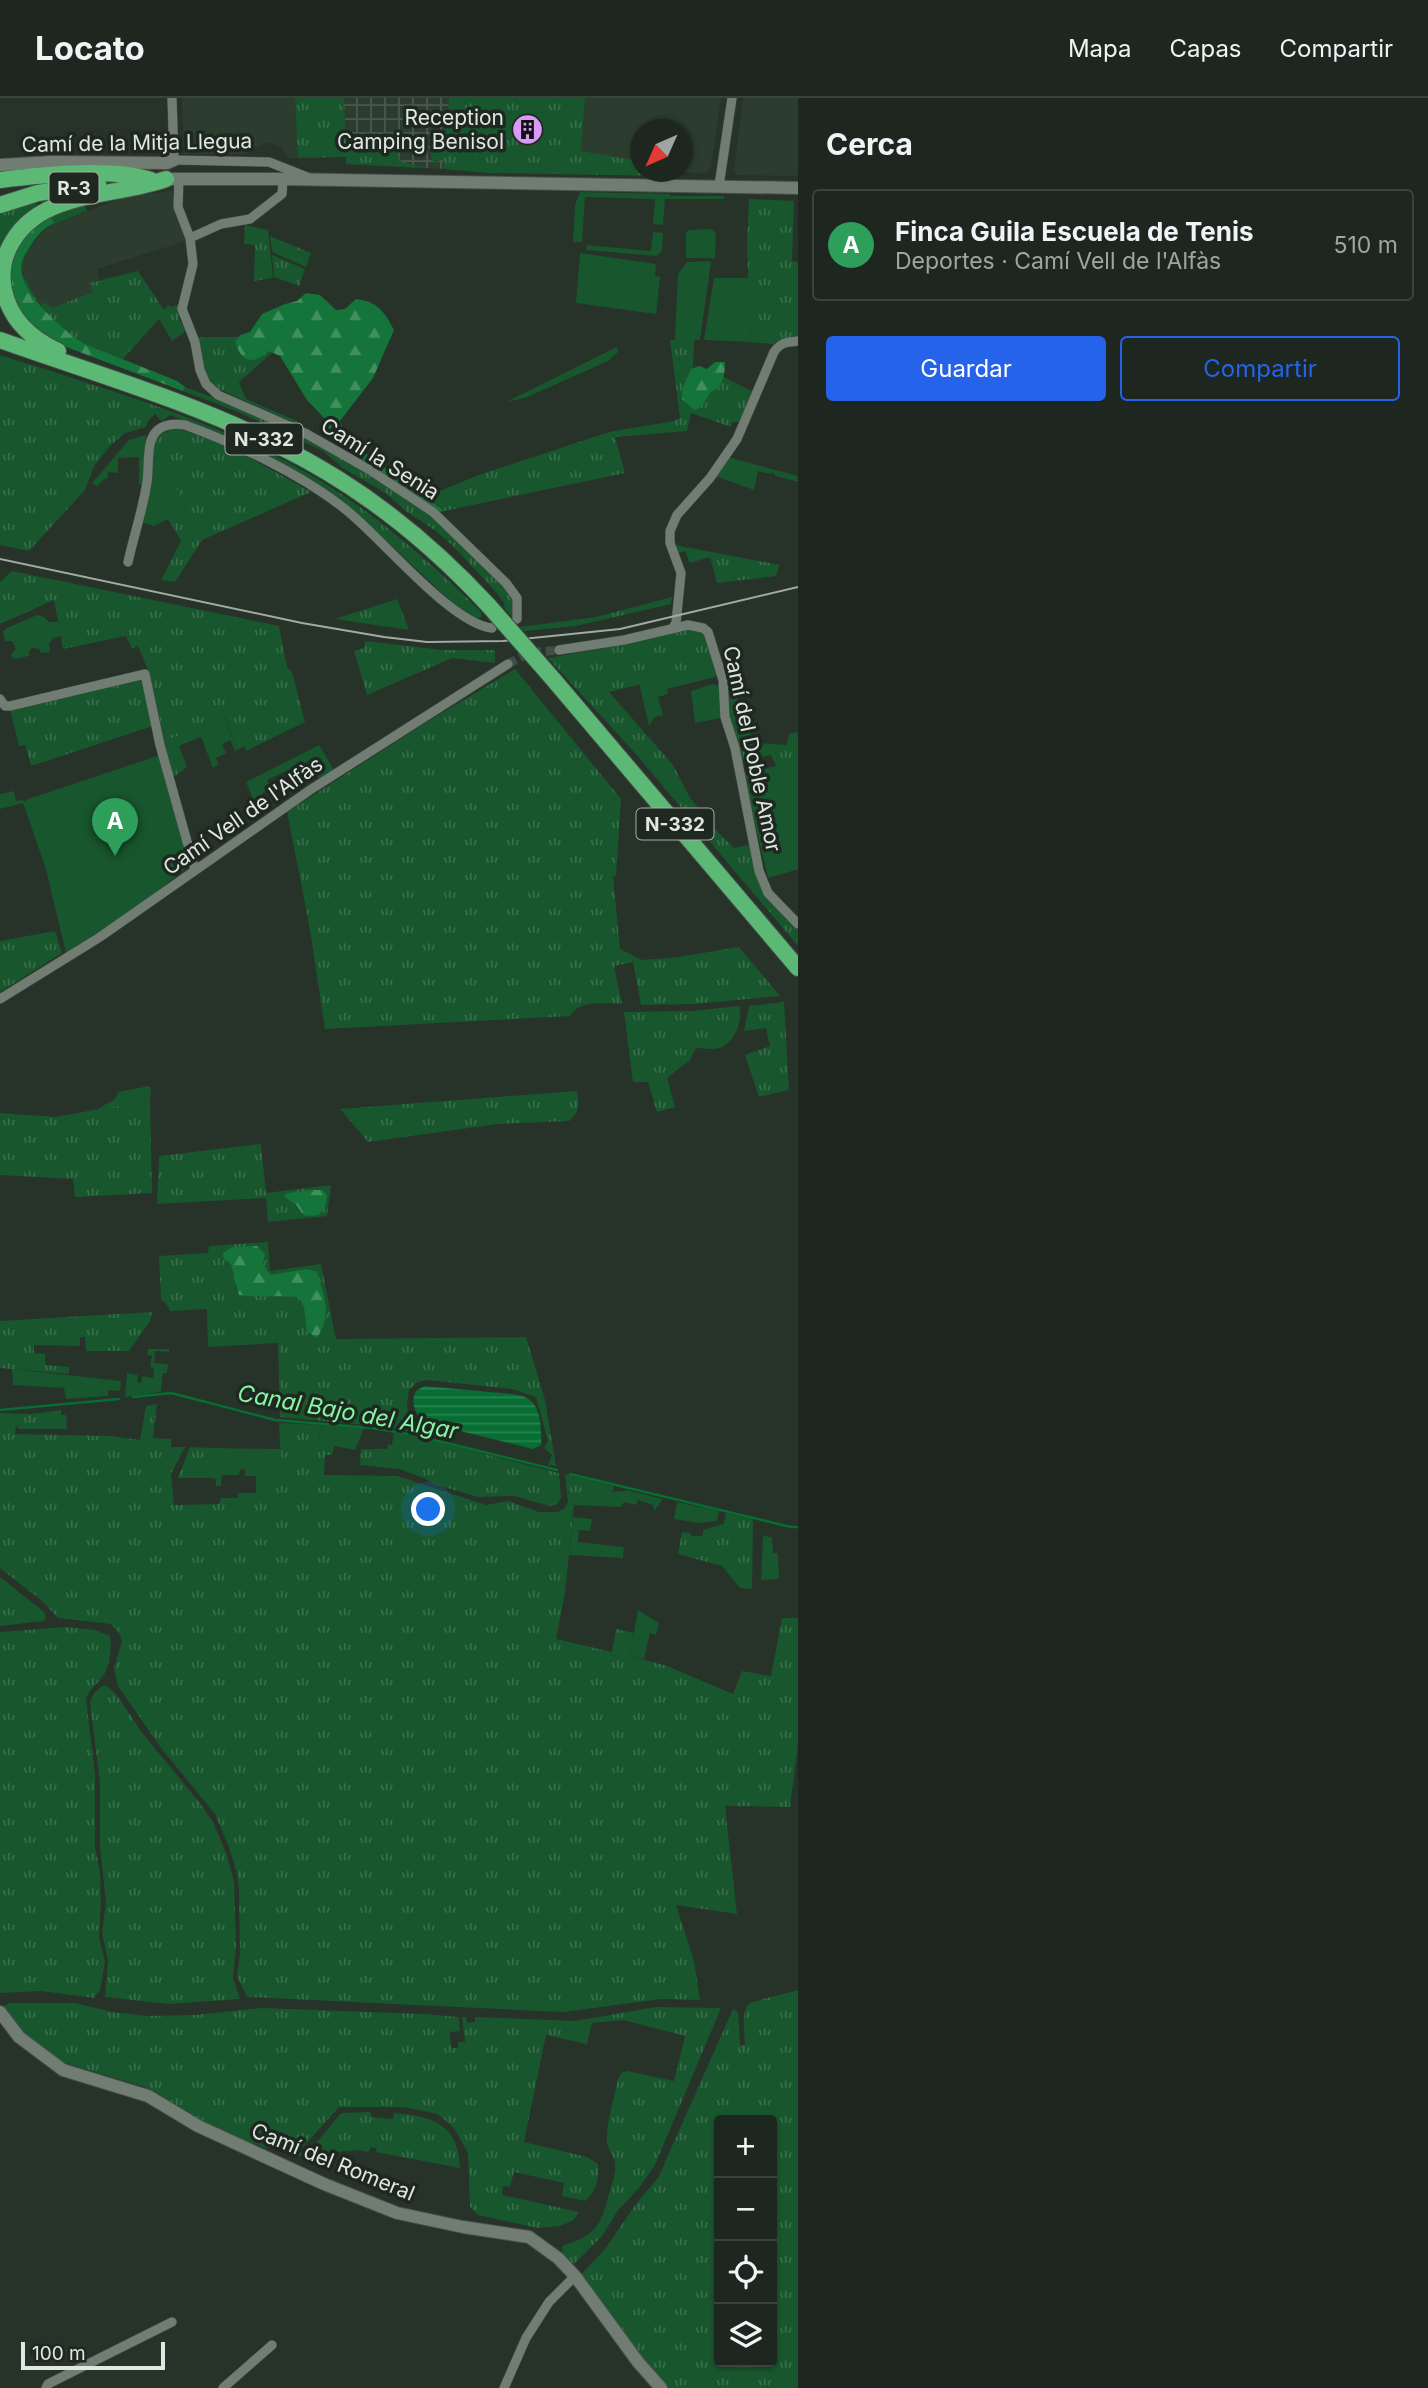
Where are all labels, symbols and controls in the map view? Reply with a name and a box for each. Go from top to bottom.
text: Locato [35,28,145,68]
text: Mapa [1068,34,1131,63]
text: Capas [1169,34,1242,63]
text: Compartir [1280,34,1393,63]
place label: Reception Camping Benisol [337,105,504,154]
building icon: Reception Camping Benisol [510,113,544,147]
north arrow [630,119,693,182]
text: Cerca [826,126,913,162]
street label: Camí de la Mitja Llegua [22,128,252,157]
road number: R-3 [50,172,98,204]
text: Finca Guila Escuela de Tenis [895,216,1254,247]
text: A [842,231,860,259]
text: 510 m [1334,231,1398,259]
text: Deportes · Camí Vell de l'Alfàs [895,247,1221,275]
button: Guardar [826,336,1106,401]
button: Compartir [1120,336,1400,401]
street label: Camí la Senia [317,412,444,505]
road number: N-332 [226,424,302,454]
street label: Camí del Doble Amor [718,644,787,854]
street label: Camí Vell de l'Alfàs [158,751,327,880]
pin: A [92,798,138,856]
road number: N-332 [636,808,714,839]
water label: Canal Bajo del Algar [236,1379,462,1445]
your location [411,1492,445,1526]
map controls [714,2115,777,2367]
button: + [714,2115,777,2178]
street label: Camí del Romeral [248,2117,418,2206]
button: − [714,2178,777,2241]
button: locate [714,2241,777,2304]
button: layers [714,2304,777,2367]
scale bar [21,2339,164,2371]
text: 100 m [32,2342,86,2365]

